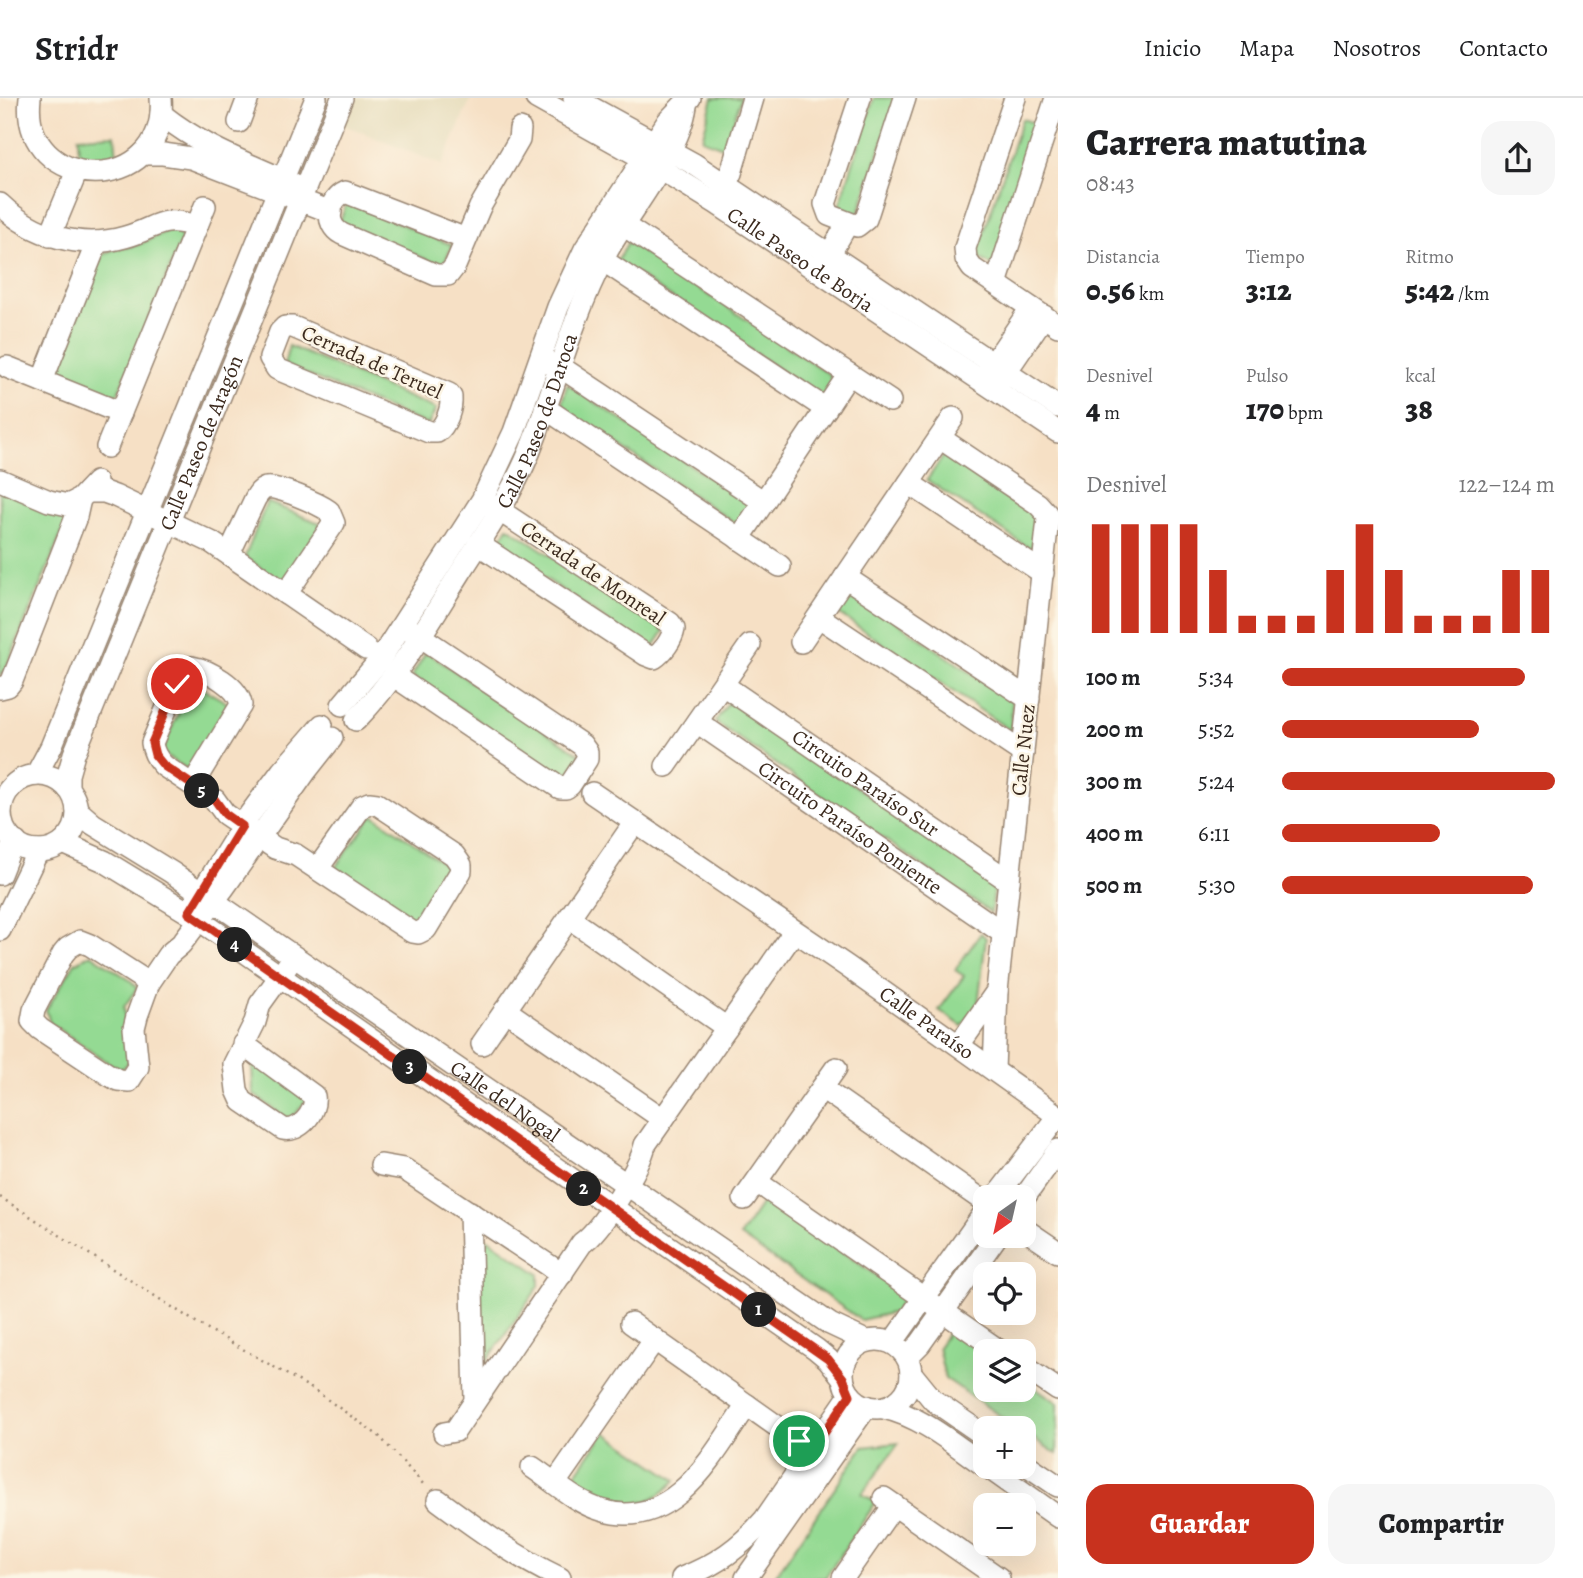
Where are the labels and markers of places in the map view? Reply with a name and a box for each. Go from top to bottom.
pin [147,654,207,714]
pin: 5 [184,774,220,808]
pin: 4 [218,928,252,962]
pin: 3 [392,1049,428,1084]
pin: 2 [566,1172,602,1206]
pin: 1 [742,1292,776,1328]
pin [769,1411,829,1471]

